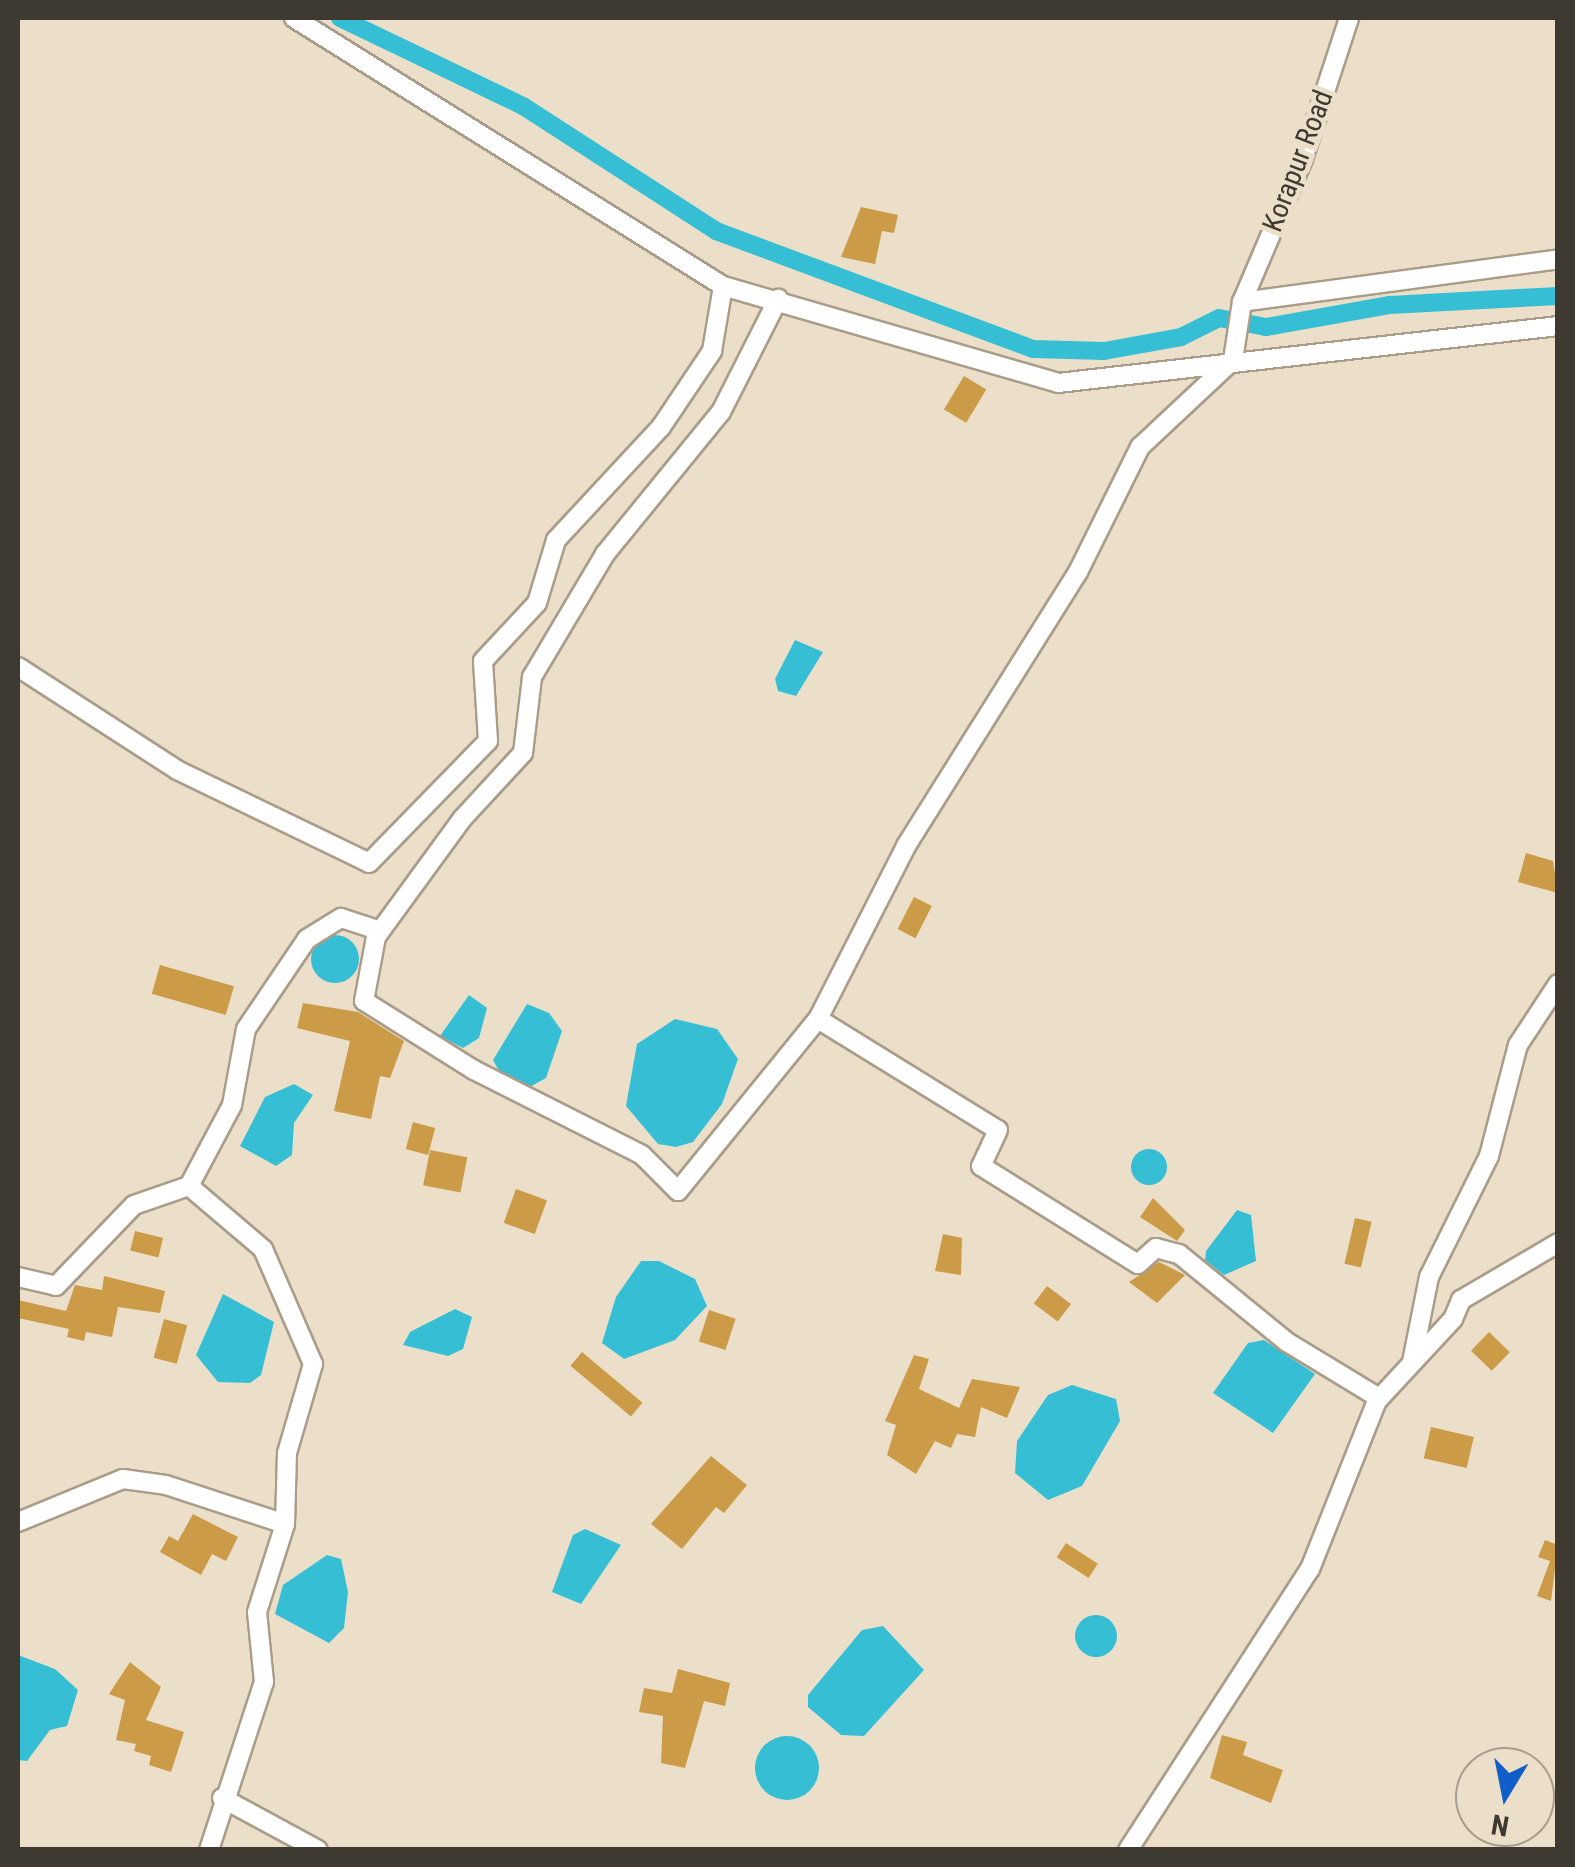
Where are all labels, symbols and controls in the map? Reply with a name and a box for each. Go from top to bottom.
street label: Korapur Road [1256,85,1340,237]
north arrow [1455,1747,1555,1847]
text: N [1489,1807,1511,1843]

